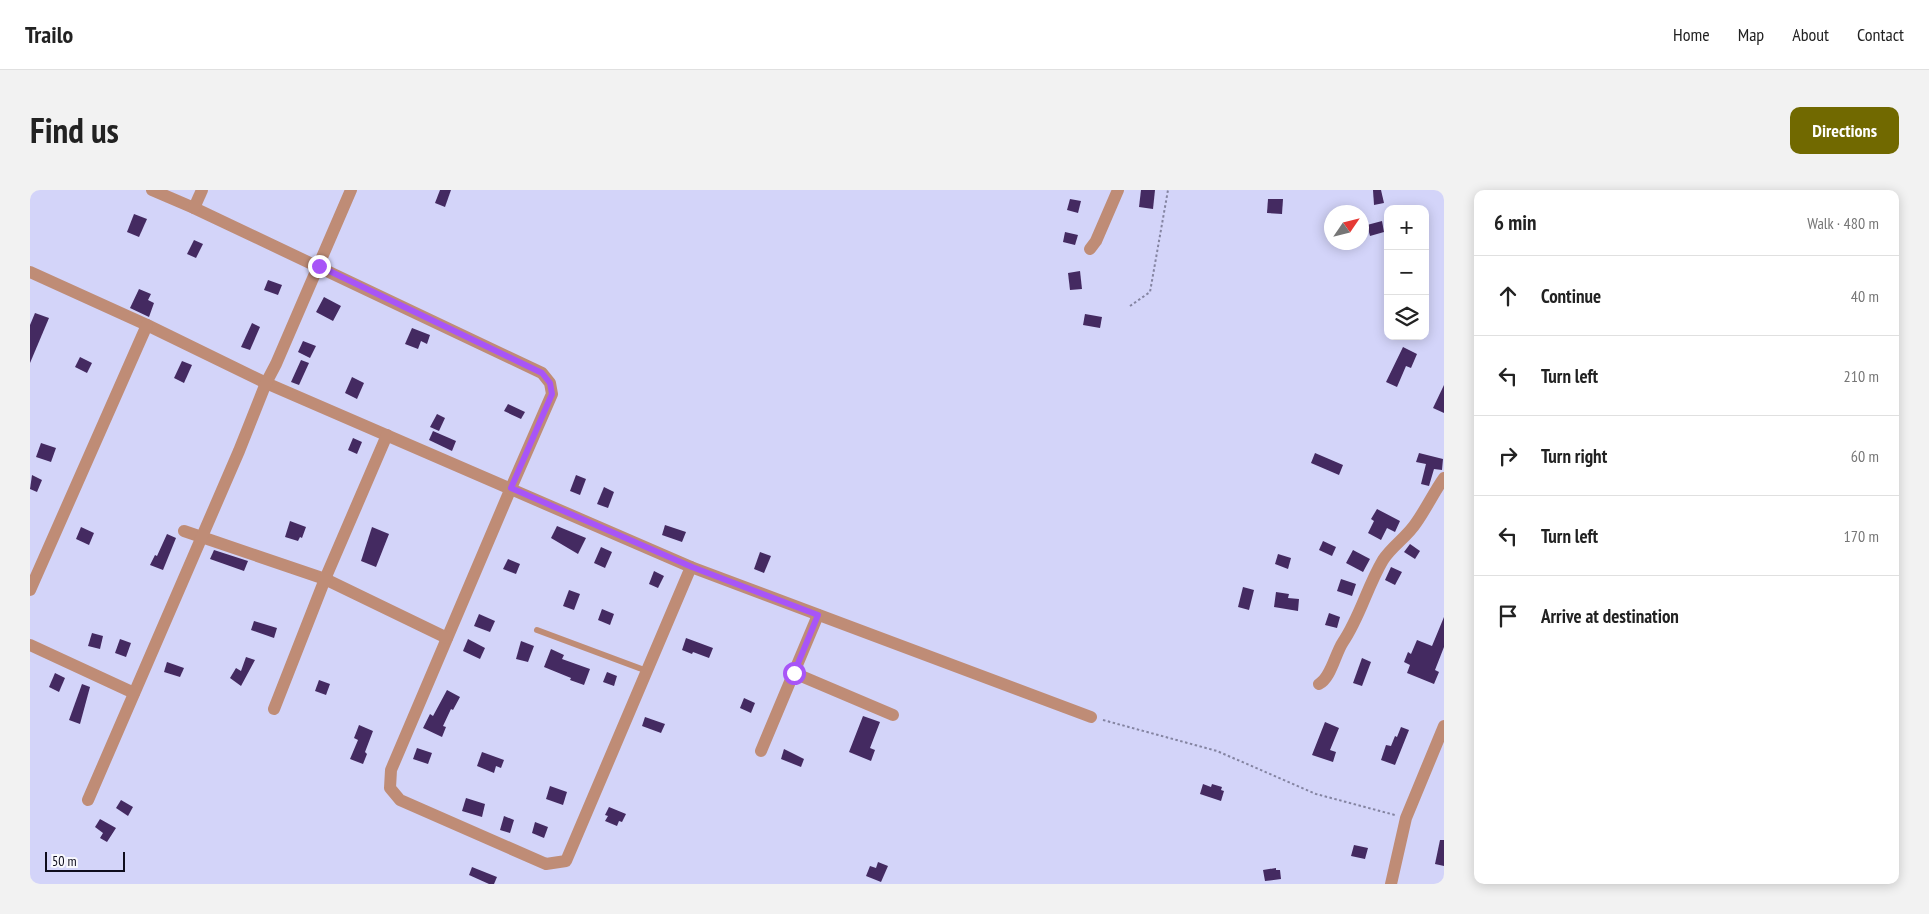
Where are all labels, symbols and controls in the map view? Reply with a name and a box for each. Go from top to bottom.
text: Trailo [25,19,73,50]
text: Home [1673,23,1710,46]
text: Map [1738,23,1764,46]
text: About [1792,23,1829,46]
text: Contact [1857,23,1904,46]
text: Find us [30,107,119,153]
button: Directions [1790,107,1899,154]
north arrow [1324,205,1369,250]
map controls [1384,205,1429,340]
button: + [1384,205,1429,250]
text: 6 min [1494,209,1536,236]
text: Walk · 480 m [1807,213,1879,233]
button: − [1384,250,1429,295]
route end [308,255,331,278]
icon: ahead [1494,282,1522,310]
text: Continue [1541,284,1601,308]
text: 40 m [1851,286,1879,306]
button: layers [1384,295,1429,340]
icon: left [1494,362,1522,390]
text: Turn left [1541,364,1598,388]
text: 210 m [1844,366,1879,386]
icon: right [1494,442,1522,470]
text: Turn right [1541,444,1607,468]
text: 60 m [1851,446,1879,466]
icon: left [1494,522,1522,550]
text: Turn left [1541,524,1598,548]
text: 170 m [1844,526,1879,546]
icon: arrive [1494,602,1522,630]
text: Arrive at destination [1541,604,1679,628]
route start [783,662,806,685]
scale bar [45,849,125,872]
text: 50 m [52,852,77,870]

